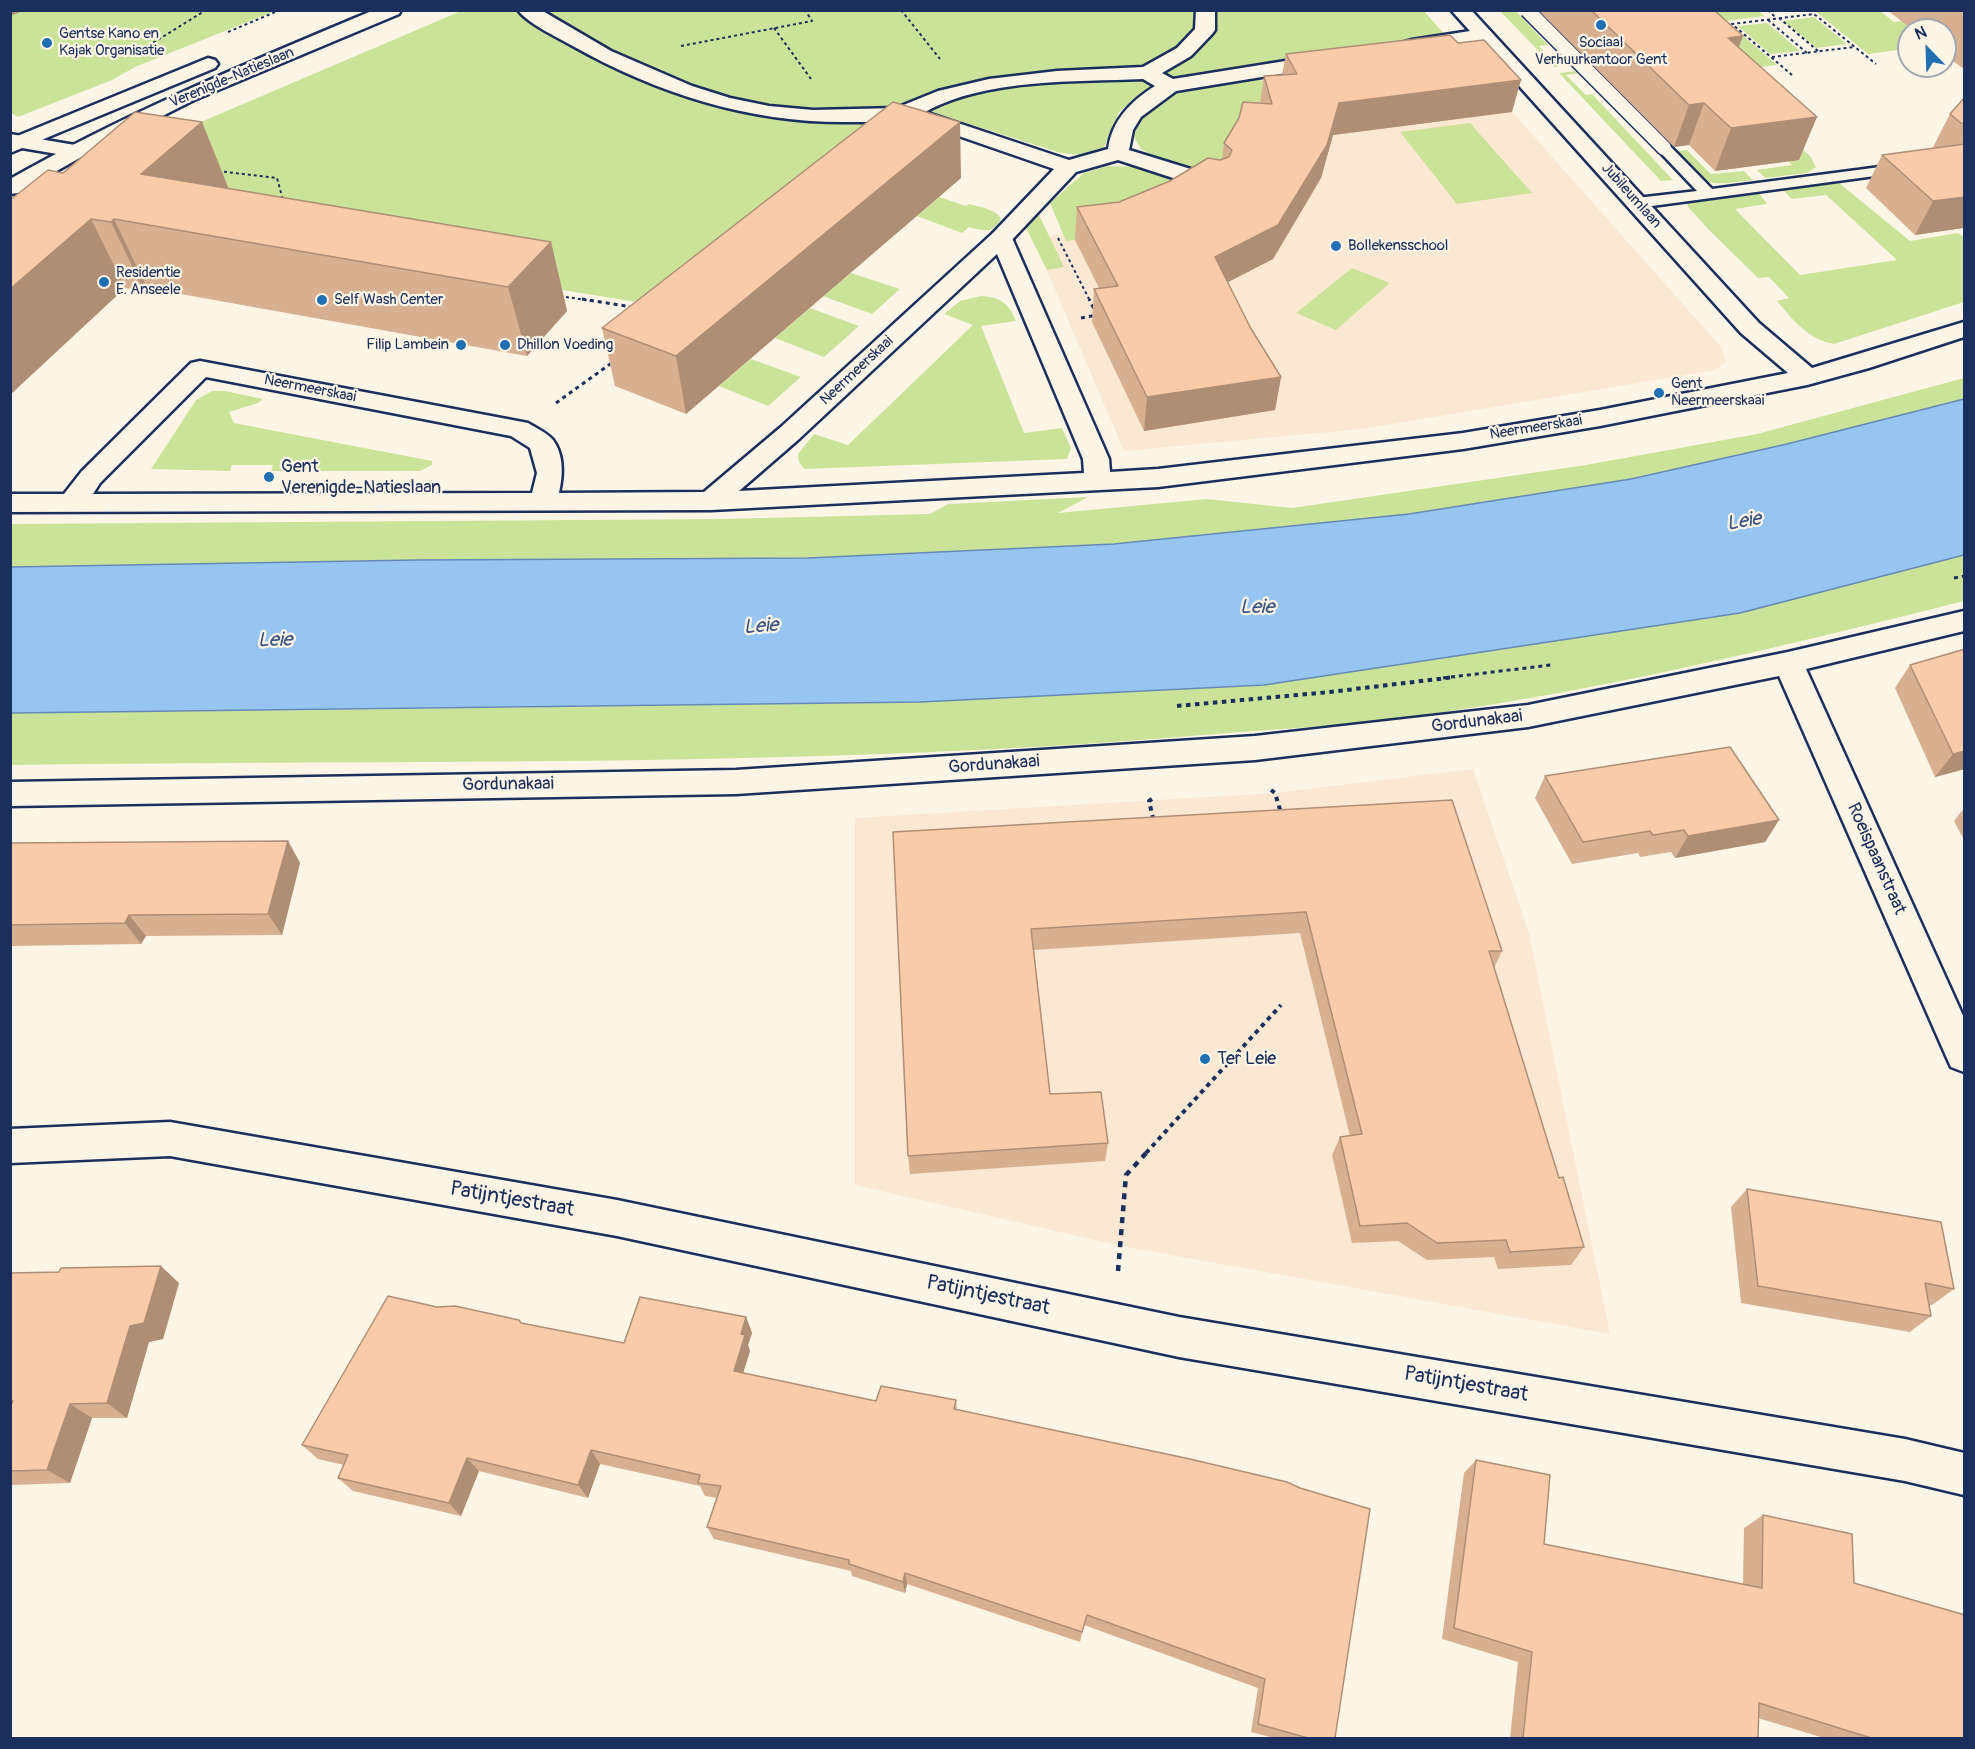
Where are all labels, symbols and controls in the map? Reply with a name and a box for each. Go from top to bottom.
marker: Sociaal Verhuurkantoor Gent [1594,18,1608,32]
north arrow [1897,18,1957,78]
text: N [1912,22,1930,45]
place label: Gentse Kano en Kajak Organisatie [59,25,164,60]
place label: Sociaal Verhuurkantoor Gent [1535,34,1667,69]
marker: Gentse Kano en Kajak Organisatie [40,36,54,50]
street label: Verenigde-Natieslaan [167,44,297,112]
street label: Jubileumlaan [1597,160,1665,232]
place label: Bollekensschool [1348,237,1448,255]
marker: Bollekensschool [1329,239,1343,253]
place label: Residentie E. Anseele [116,264,181,299]
marker: Residentie E. Anseele [97,275,111,289]
place label: Self Wash Center [334,291,443,309]
marker: Self Wash Center [315,293,329,307]
street label: Neermeerskaai [817,333,897,409]
place label: Filip Lambein [366,336,449,354]
place label: Dhillon Voeding [517,336,613,354]
marker: Filip Lambein [454,338,468,352]
marker: Dhillon Voeding [498,338,512,352]
street label: Neermeerskaai [262,371,358,407]
place label: Gent Neermeerskaai [1671,375,1764,410]
marker: Gent Neermeerskaai [1652,386,1666,400]
street label: Neermeerskaai [1489,412,1583,444]
place label: Gent Verenigde-Natieslaan [281,456,441,498]
marker: Gent Verenigde-Natieslaan [262,470,276,484]
water label: Leie [1725,507,1763,537]
water label: Leie [1240,596,1274,620]
water label: Leie [743,614,779,640]
water label: Leie [258,629,292,653]
street label: Gordunakaai [1430,706,1524,738]
street label: Gordunakaai [948,751,1040,779]
street label: Gordunakaai [462,773,554,797]
street label: Roeispaanstraat [1842,800,1910,918]
place label: Ter Leie [1217,1048,1276,1070]
marker: Ter Leie [1198,1052,1212,1066]
street label: Patijntjestraat [448,1177,576,1223]
street label: Patijntjestraat [924,1271,1052,1321]
street label: Patijntjestraat [1402,1362,1530,1408]

